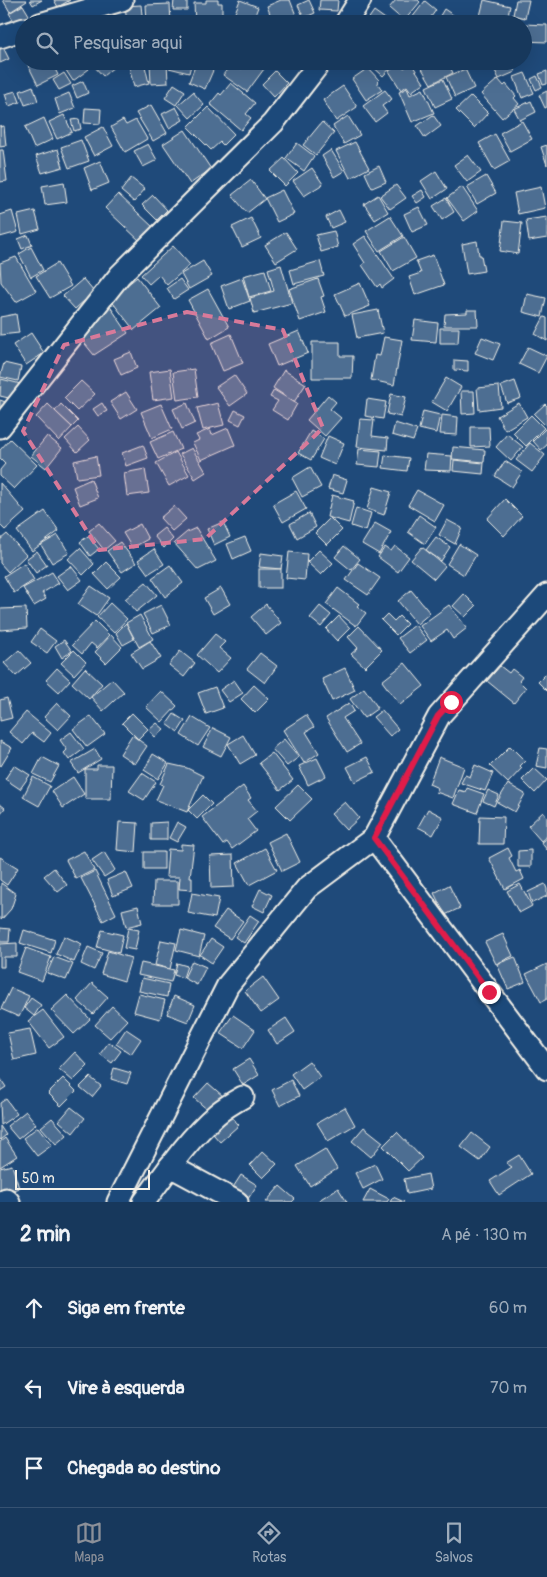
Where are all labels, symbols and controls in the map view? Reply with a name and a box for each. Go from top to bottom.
search box [15,15,532,70]
icon: search [33,29,61,57]
text: Pesquisar aqui [73,31,182,55]
route start [440,691,463,714]
route end [478,981,501,1004]
scale bar [15,1167,150,1190]
text: 50 m [22,1170,55,1187]
text: 2 min [20,1221,70,1248]
text: A pé · 130 m [441,1225,527,1245]
icon: ahead [20,1294,48,1322]
text: Siga em frente [67,1296,185,1320]
text: 60 m [489,1298,527,1318]
icon: left [20,1374,48,1402]
text: Vire à esquerda [67,1376,185,1400]
text: 70 m [490,1378,527,1398]
icon: arrive [20,1454,48,1482]
text: Chegada ao destino [67,1456,220,1480]
tab: Mapa [74,1519,104,1566]
tab: Rotas [252,1519,286,1566]
tab: Salvos [435,1519,473,1566]

